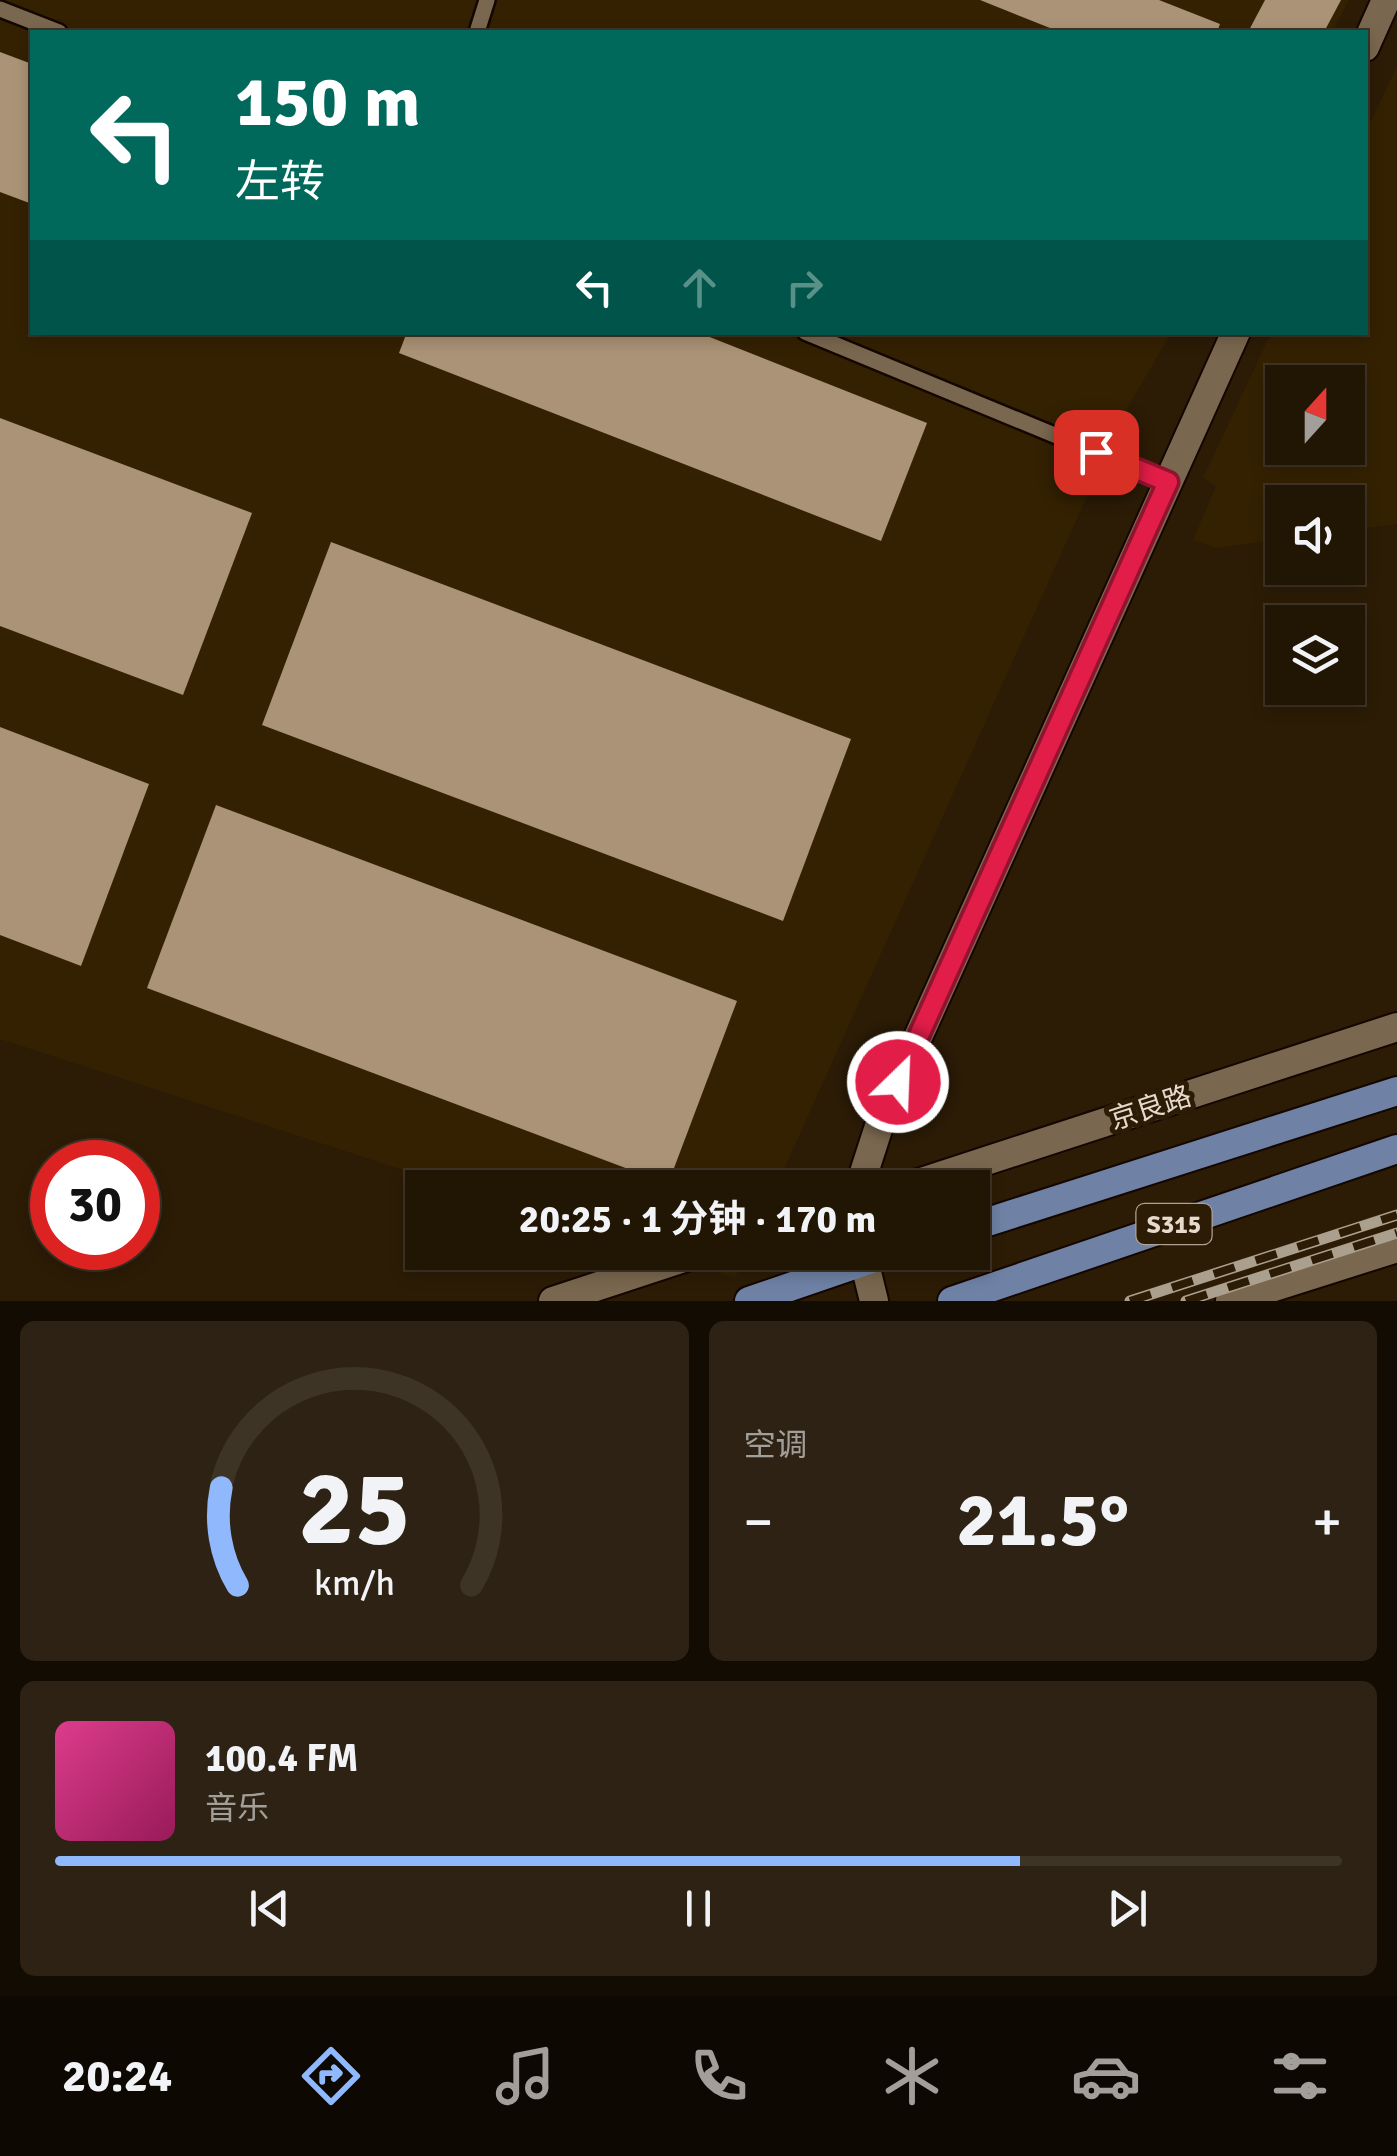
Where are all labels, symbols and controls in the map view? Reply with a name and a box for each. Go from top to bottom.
text: 150 m [235,59,420,145]
icon: left [70,70,200,200]
text: 左转 [235,155,325,210]
icon: left [567,260,622,315]
icon: ahead [672,260,727,315]
icon: right [777,260,832,315]
north arrow [1265,365,1365,465]
map controls [1265,365,1365,705]
pin [1054,410,1139,495]
icon: arrive [1069,425,1124,480]
button: sound [1265,485,1365,585]
button: layers [1265,605,1365,705]
position arrow [846,1030,950,1134]
street label: 京良路 [1105,1079,1196,1137]
speed limit sign: 30 [30,1140,160,1270]
text: 20:25 · 1 分钟 · 170 m [519,1196,876,1243]
road number: S315 [1136,1204,1212,1244]
text: 空调 [744,1426,808,1465]
text: 25 [298,1445,410,1573]
text: 21.5° [956,1474,1129,1567]
text: − [744,1488,773,1556]
text: + [1312,1488,1342,1556]
text: km/h [314,1561,395,1605]
text: 100.4 FM [205,1735,358,1782]
text: 音乐 [205,1789,269,1828]
icon: previous [242,1881,297,1936]
icon: pause [671,1881,726,1936]
icon: next [1100,1881,1155,1936]
icon: directions [296,2041,366,2111]
icon: music [490,2041,560,2111]
icon: phone [684,2041,754,2111]
icon: climate [877,2041,947,2111]
icon: car [1071,2041,1141,2111]
icon: filters [1265,2041,1335,2111]
text: 20:24 [62,2049,172,2104]

